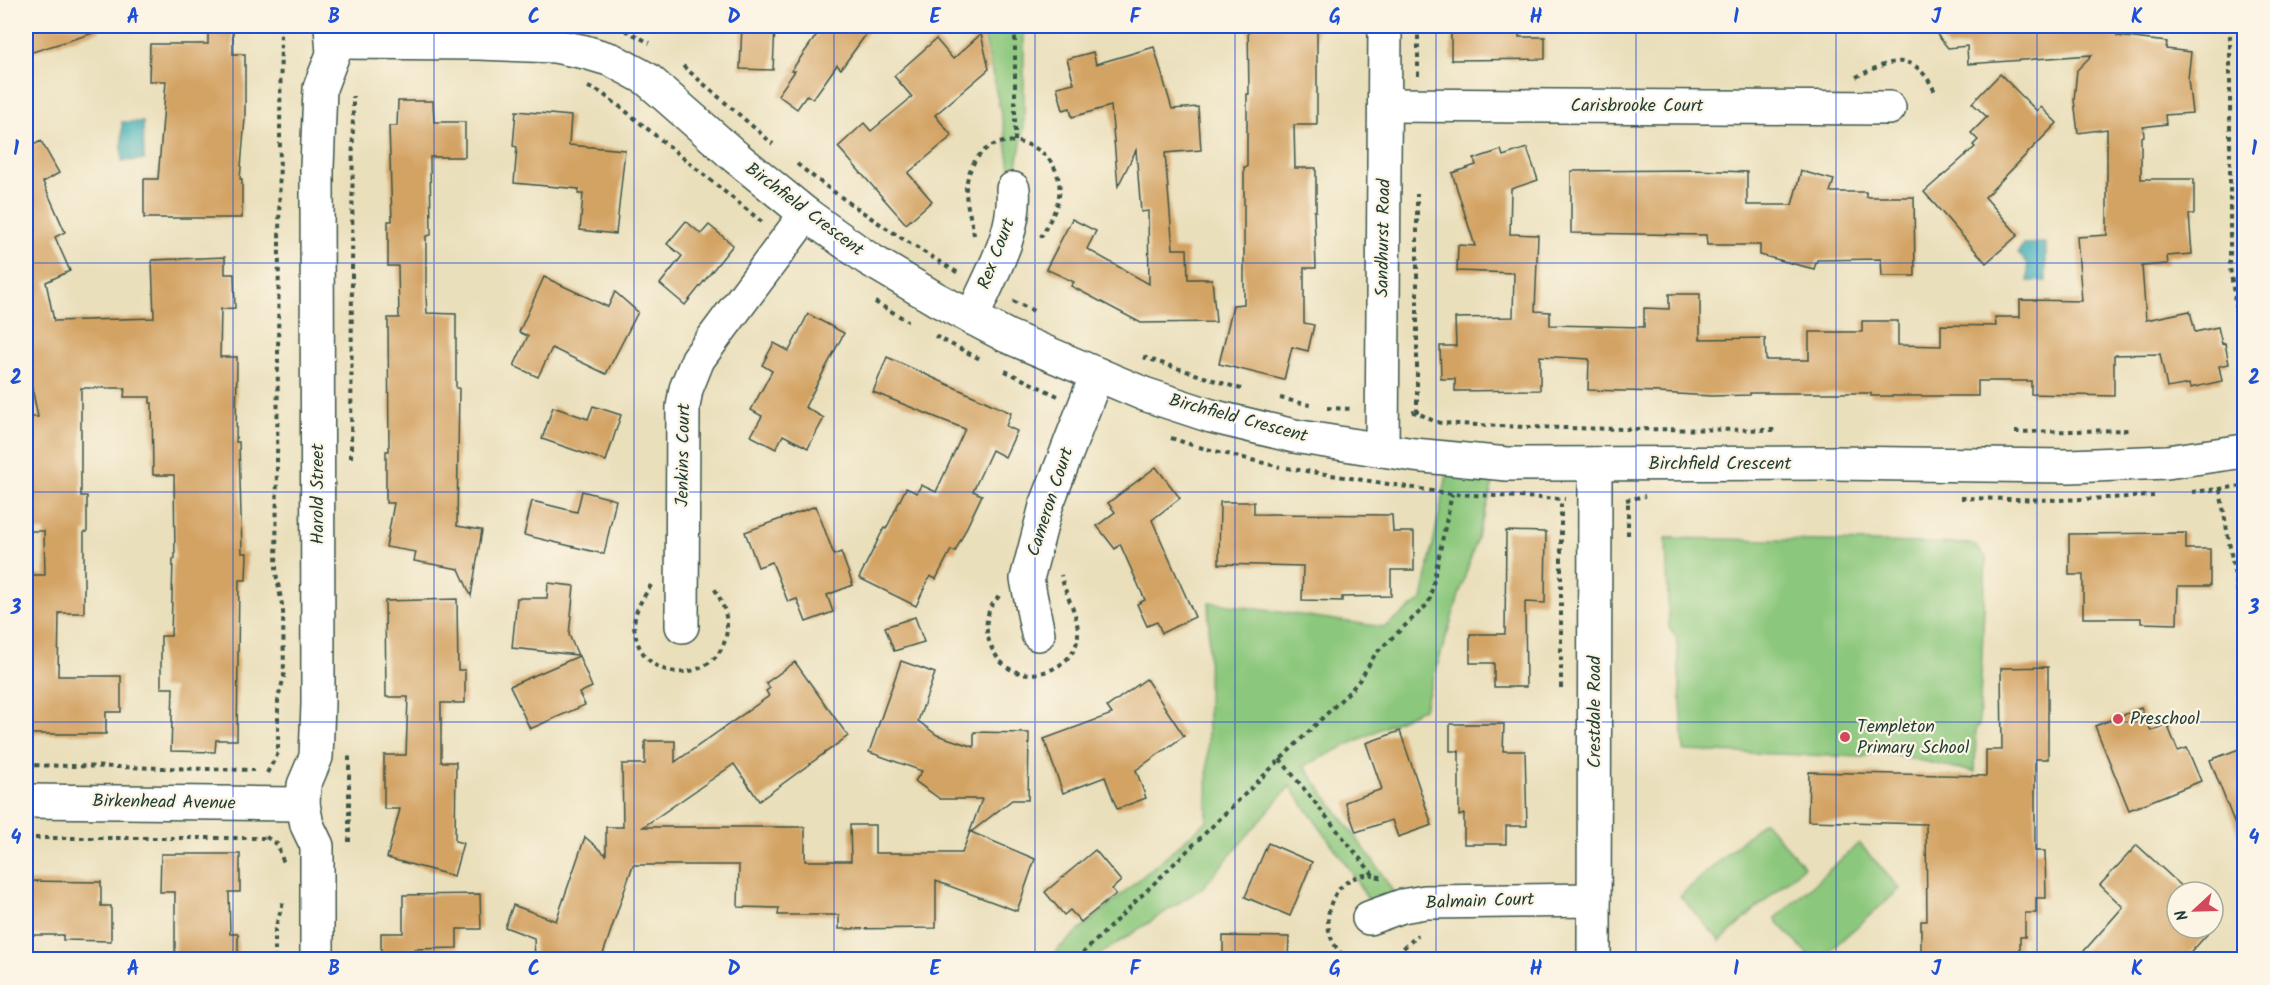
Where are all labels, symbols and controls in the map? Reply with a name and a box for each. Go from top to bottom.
text: A [127,2,139,34]
text: B [328,2,340,34]
text: C [528,2,540,34]
text: D [727,2,741,34]
text: E [929,2,941,34]
text: F [1130,2,1142,34]
text: G [1329,2,1341,34]
text: H [1529,2,1543,34]
text: I [1733,2,1739,34]
text: J [1931,2,1942,34]
text: K [2131,2,2143,34]
street label: Carisbrooke Court [1570,92,1705,121]
text: 1 [13,134,19,166]
text: 1 [2251,134,2257,166]
street label: Birchfield Crescent [738,155,871,265]
street label: Sandhurst Road [1368,177,1400,298]
street label: Rex Court [970,213,1024,294]
text: 2 [10,363,22,395]
text: 2 [2248,363,2260,395]
street label: Birchfield Crescent [1165,387,1312,452]
street label: Jenkins Court [669,402,699,507]
street label: Harold Street [304,443,333,544]
street label: Cameron Court [1020,443,1083,560]
street label: Birchfield Crescent [1649,450,1792,479]
text: 3 [10,593,22,625]
text: 3 [2248,593,2260,625]
street label: Crestdale Road [1581,655,1610,768]
place label: Preschool [2130,705,2200,734]
marker: Preschool [2111,712,2125,726]
place label: Templeton Primary School [1857,713,1970,763]
marker: Templeton Primary School [1838,730,1852,744]
street label: Birkenhead Avenue [92,787,236,819]
text: 4 [11,823,22,855]
text: 4 [2249,823,2260,855]
north arrow [2165,880,2225,940]
street label: Balmain Court [1425,886,1536,918]
text: N [2169,906,2196,924]
text: A [127,954,139,985]
text: B [328,954,340,985]
text: C [528,954,540,985]
text: D [727,954,741,985]
text: E [929,954,941,985]
text: F [1130,954,1142,985]
text: G [1329,954,1341,985]
text: H [1529,954,1543,985]
text: I [1733,954,1739,985]
text: J [1931,954,1942,985]
text: K [2131,954,2143,985]

